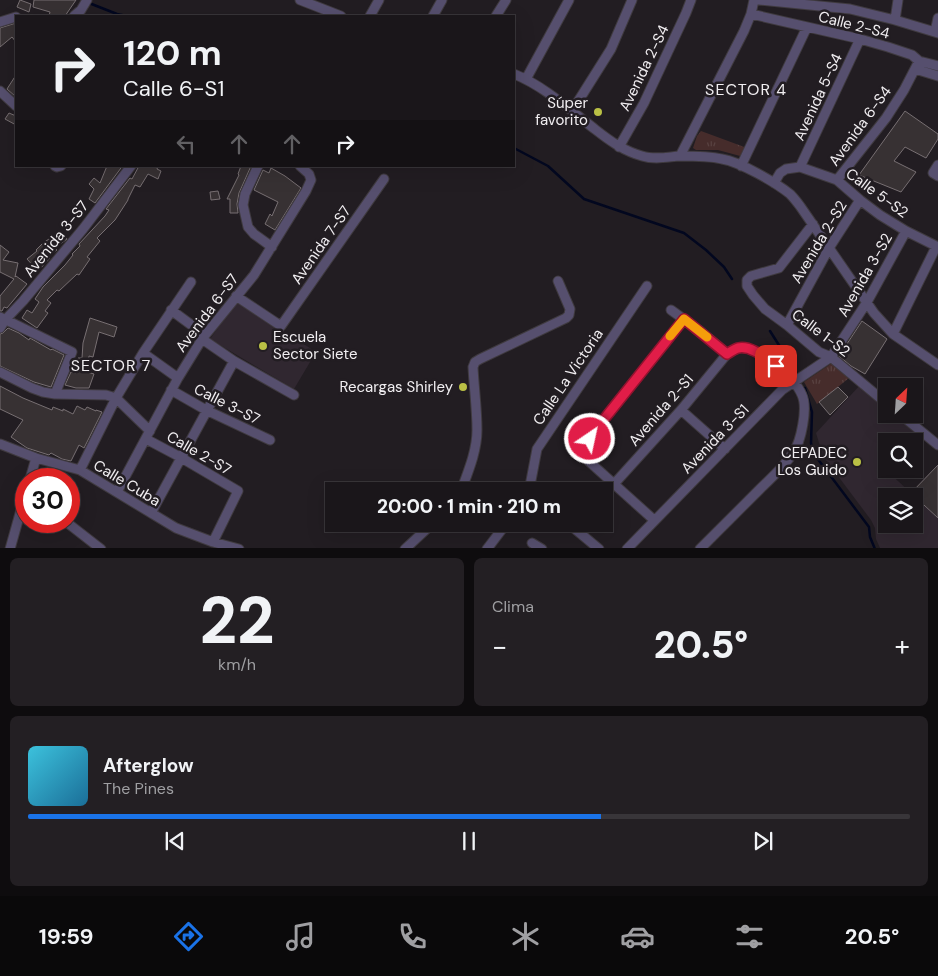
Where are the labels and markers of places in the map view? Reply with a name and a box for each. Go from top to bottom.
place label: Súper favorito [535,93,588,130]
marker: Súper favorito [592,106,604,118]
place label: Escuela Sector Siete [273,327,357,364]
marker: Escuela Sector Siete [257,340,269,352]
pin [755,345,797,387]
place label: Recargas Shirley [339,377,454,397]
marker: Recargas Shirley [457,381,469,393]
place label: CEPADEC Los Guido [777,443,847,480]
marker: CEPADEC Los Guido [851,456,863,468]

